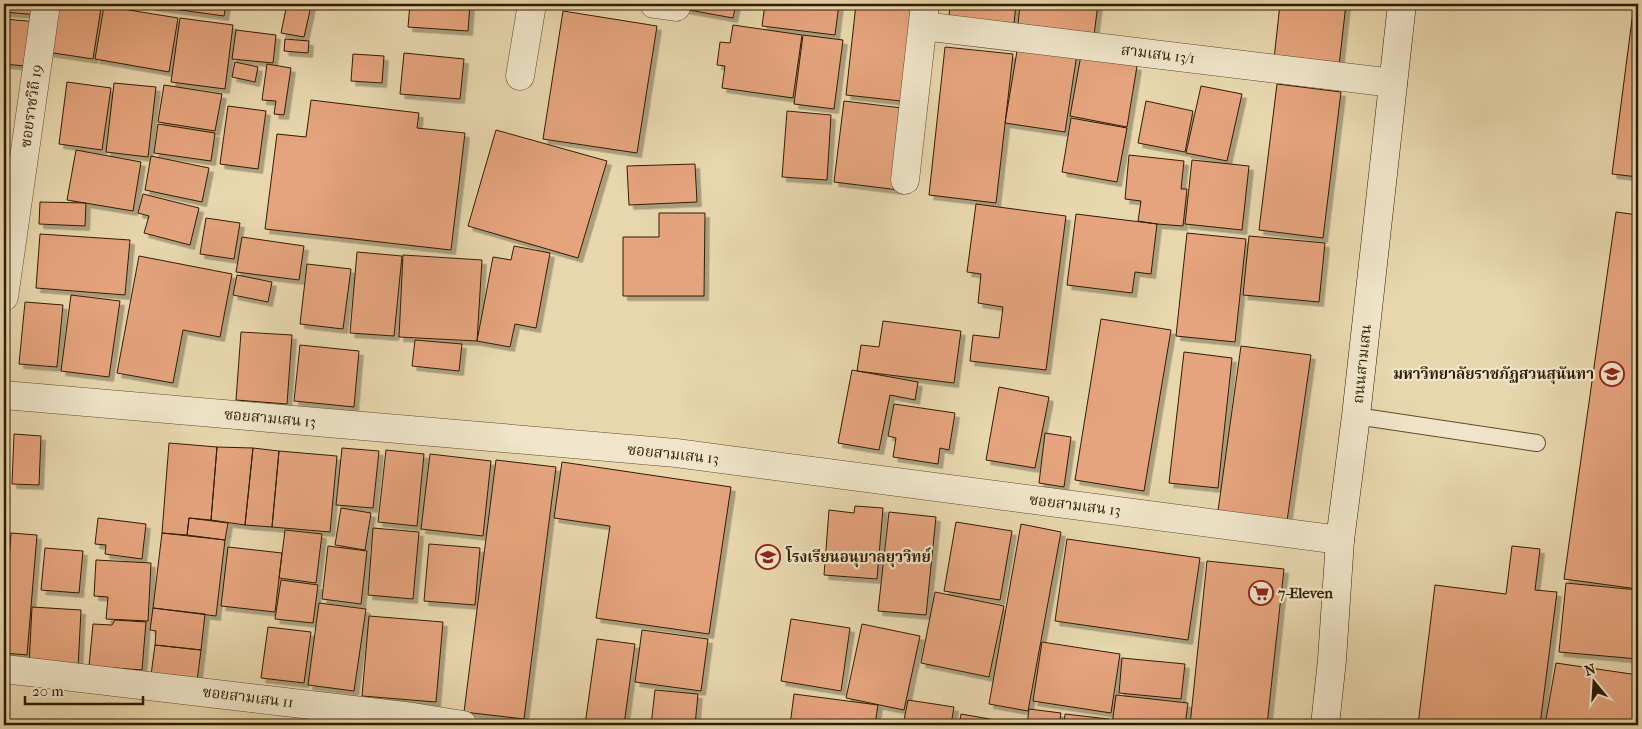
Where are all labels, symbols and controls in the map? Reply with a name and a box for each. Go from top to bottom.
street label: สามเสน 13/1 [1120,41,1196,67]
street label: ซอยราชวิถี 19 [16,63,46,149]
street label: ถนนสามเสน [1349,323,1375,405]
school or university icon: มหาวิทยาลัยราชภัฏสวนสุนันทา [1599,361,1625,387]
place label: มหาวิทยาลัยราชภัฏสวนสุนันทา [1393,365,1594,385]
street label: ซอยสามเสน 13 [223,405,317,431]
street label: ซอยสามเสน 13 [626,440,720,468]
street label: ซอยสามเสน 13 [1028,490,1122,520]
school or university icon: โรงเรียนอนุบาลยุววิทย์ [755,544,781,570]
place label: โรงเรียนอนุบาลยุววิทย์ [785,546,932,568]
supermarket icon: 7-Eleven [1248,580,1274,606]
place label: 7-Eleven [1277,584,1333,602]
north arrow [1570,656,1620,706]
text: N [1582,660,1598,680]
scale bar [25,674,142,706]
text: 20 m [32,682,64,700]
street label: ซอยสามเสน 11 [202,683,294,711]

